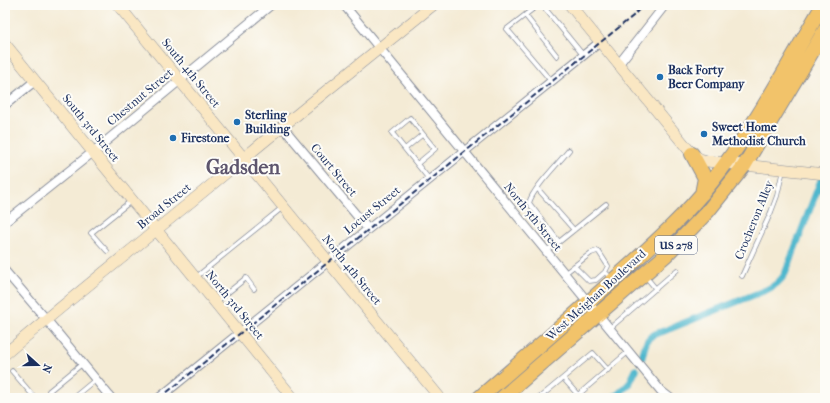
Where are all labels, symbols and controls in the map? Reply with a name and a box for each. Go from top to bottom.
street label: South 4th Street [159,36,224,111]
place label: Back Forty Beer Company [668,63,745,92]
street label: Chestnut Street [104,65,176,129]
marker: Back Forty Beer Company [655,72,665,82]
street label: South 3rd Street [59,91,123,165]
place label: Sterling Building [245,108,290,137]
marker: Sterling Building [232,117,242,127]
place label: Sweet Home Methodist Church [711,120,806,148]
marker: Sweet Home Methodist Church [699,129,709,139]
place label: Firestone [180,131,230,145]
marker: Firestone [168,133,178,143]
street label: Court Street [308,141,361,200]
district label: Gadsden [206,156,280,179]
street label: Crocheron Alley [732,178,776,262]
street label: Broad Street [134,180,194,232]
street label: North 5th Street [501,180,565,255]
street label: Locust Street [341,183,404,237]
street label: North 4th Street [319,232,385,308]
road number: US 278 [655,236,697,254]
street label: West Meighan Boulevard [543,246,649,344]
street label: North 3rd Street [203,268,267,343]
north arrow [18,345,58,385]
text: N [39,362,54,375]

